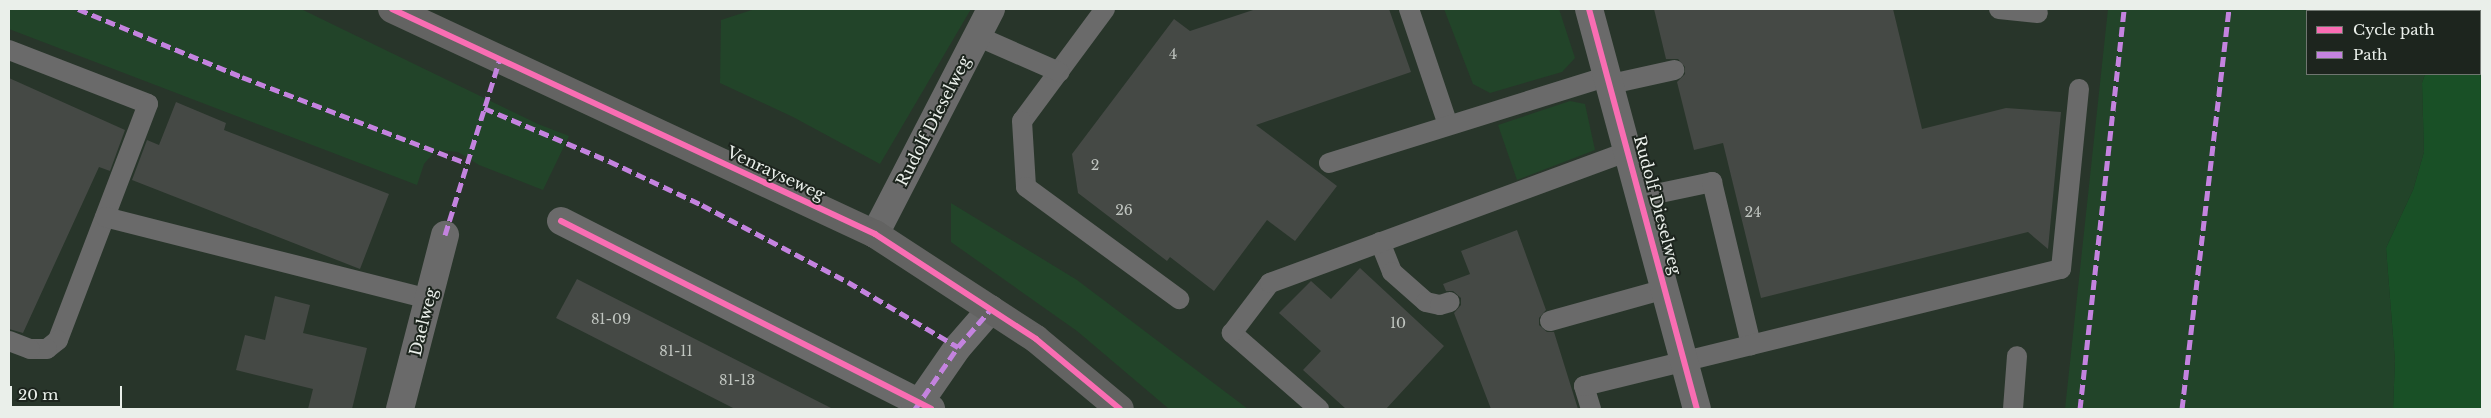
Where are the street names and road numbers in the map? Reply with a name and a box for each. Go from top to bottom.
street label: Rudolf Dieselweg [892,53,974,189]
street label: Rudolf Dieselweg [1630,133,1686,277]
street label: Venrayseweg [724,142,828,204]
street label: Daelweg [405,286,441,358]

